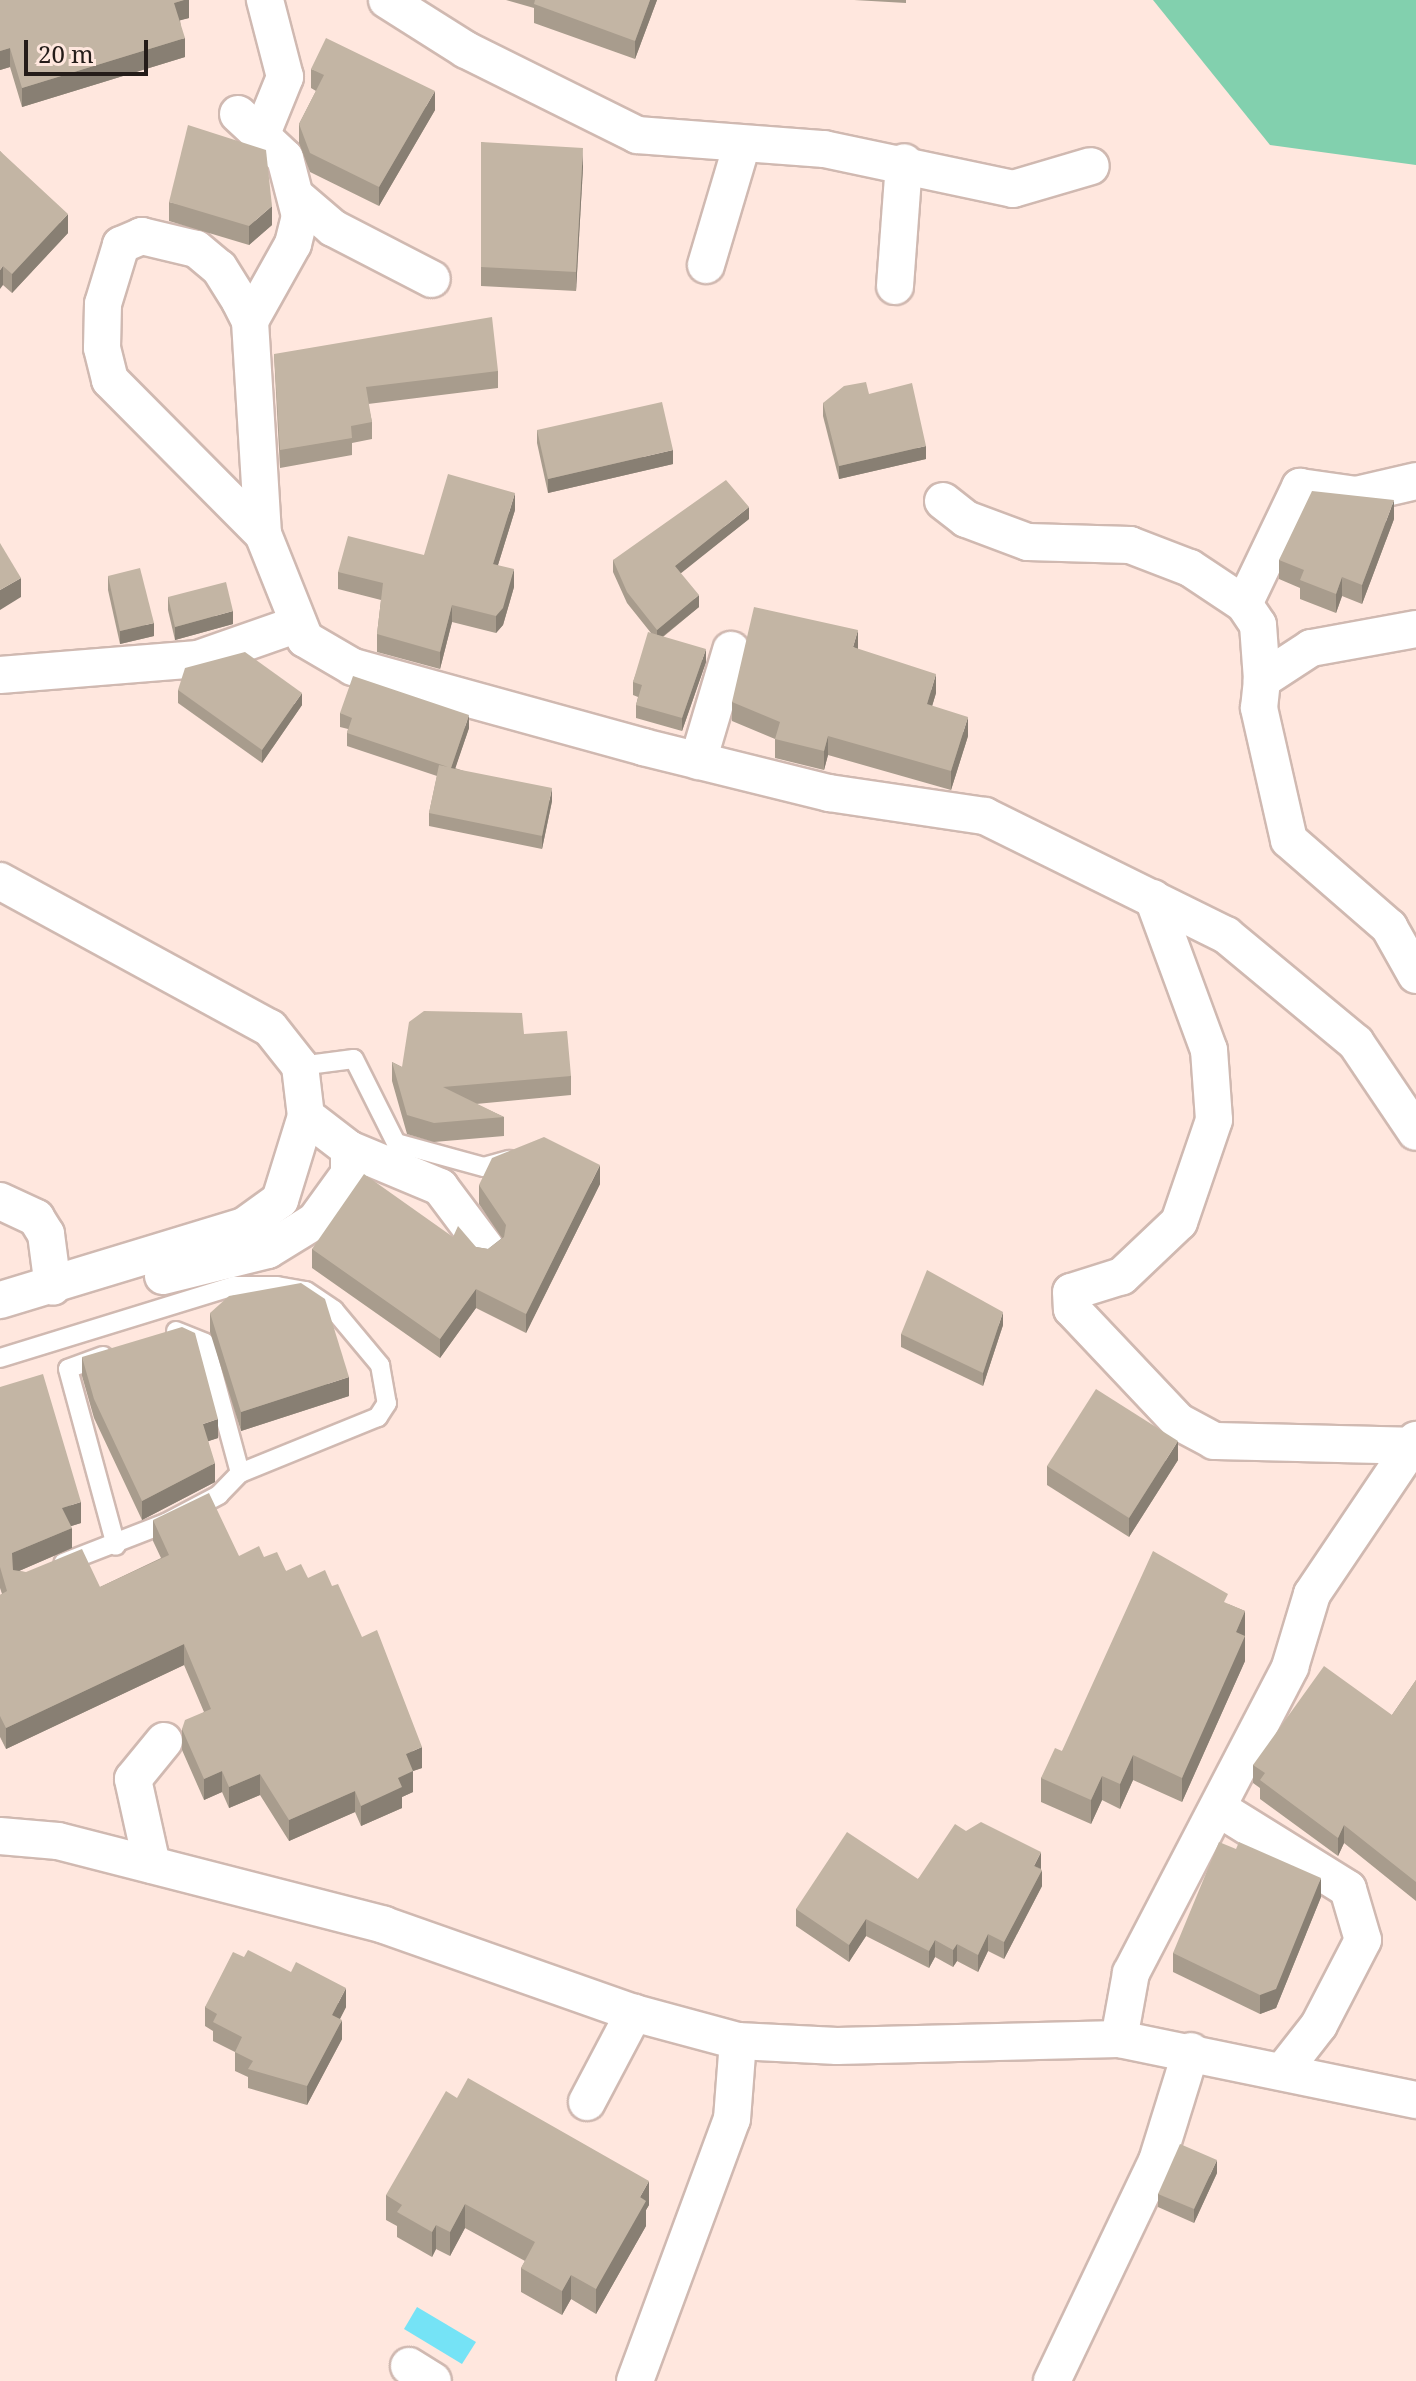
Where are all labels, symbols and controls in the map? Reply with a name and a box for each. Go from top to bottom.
scale bar [28,24,152,74]
text: 20 m [38,37,94,70]

